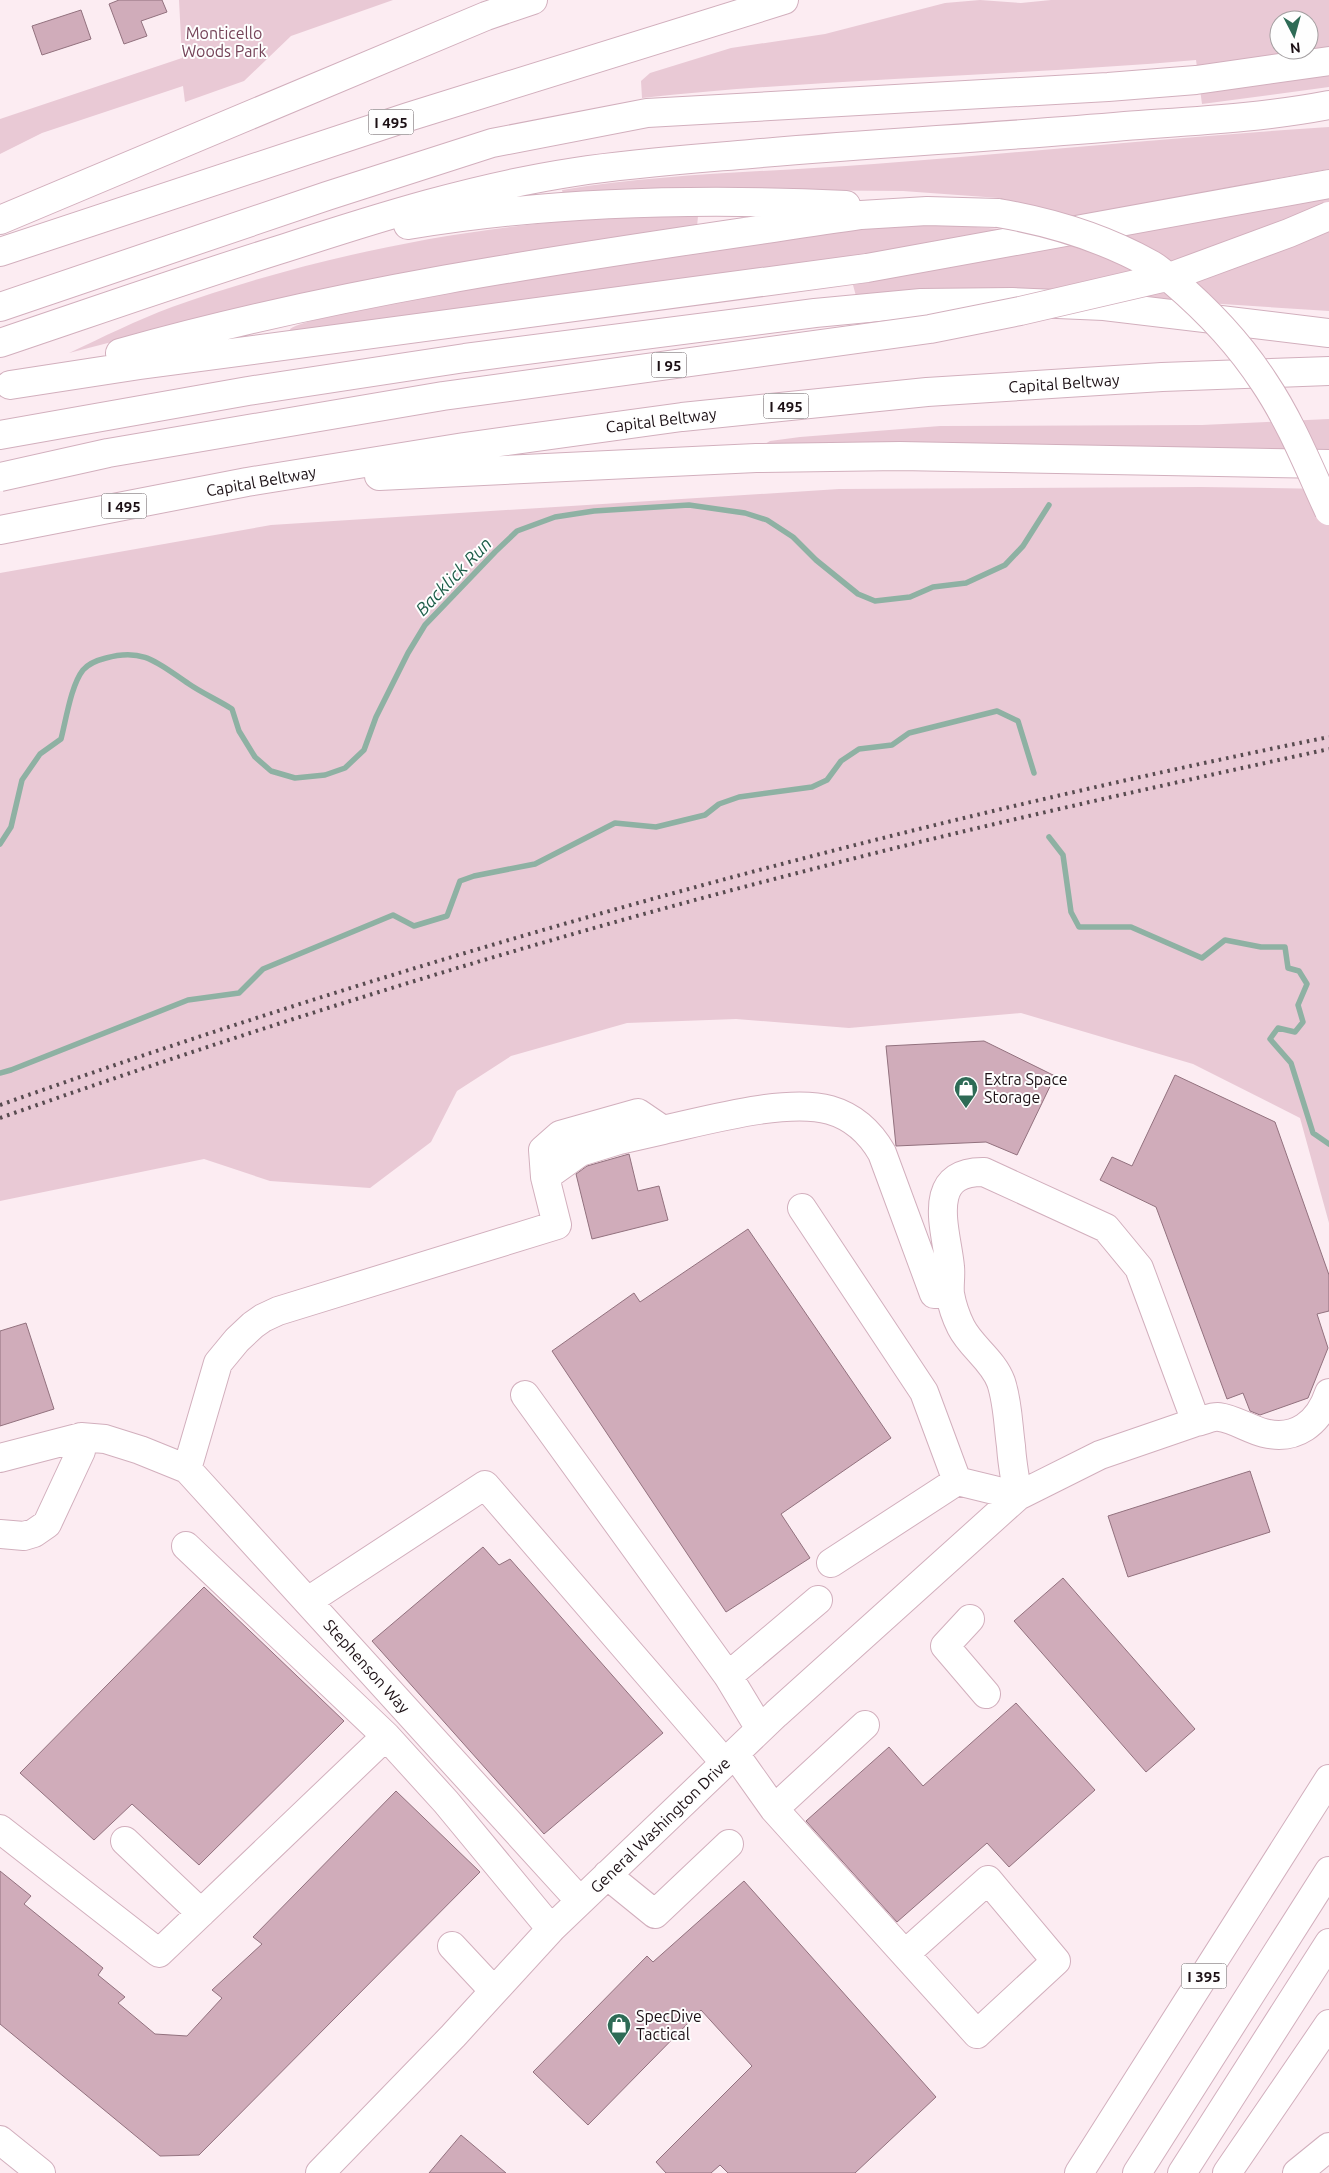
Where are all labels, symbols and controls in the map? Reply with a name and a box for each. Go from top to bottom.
north arrow [1269,10,1319,60]
park label: Monticello Woods Park [181,24,267,60]
text: N [1289,39,1301,56]
road number: I 495 [368,110,414,134]
road number: I 95 [652,352,686,378]
street label: Capital Beltway [1008,370,1120,396]
road number: I 495 [764,394,808,418]
street label: Capital Beltway [605,404,718,436]
street label: Capital Beltway [205,462,318,500]
road number: I 495 [102,494,146,518]
water label: Backlick Run [411,533,495,619]
place label: Extra Space Storage [984,1070,1068,1106]
shop icon: Extra Space Storage [953,1075,979,1109]
street label: Stephenson Way [320,1616,414,1717]
street label: General Washington Drive [587,1754,733,1896]
road number: I 395 [1182,1964,1226,1988]
place label: SpecDive Tactical [636,2007,702,2043]
shop icon: SpecDive Tactical [606,2012,632,2046]

